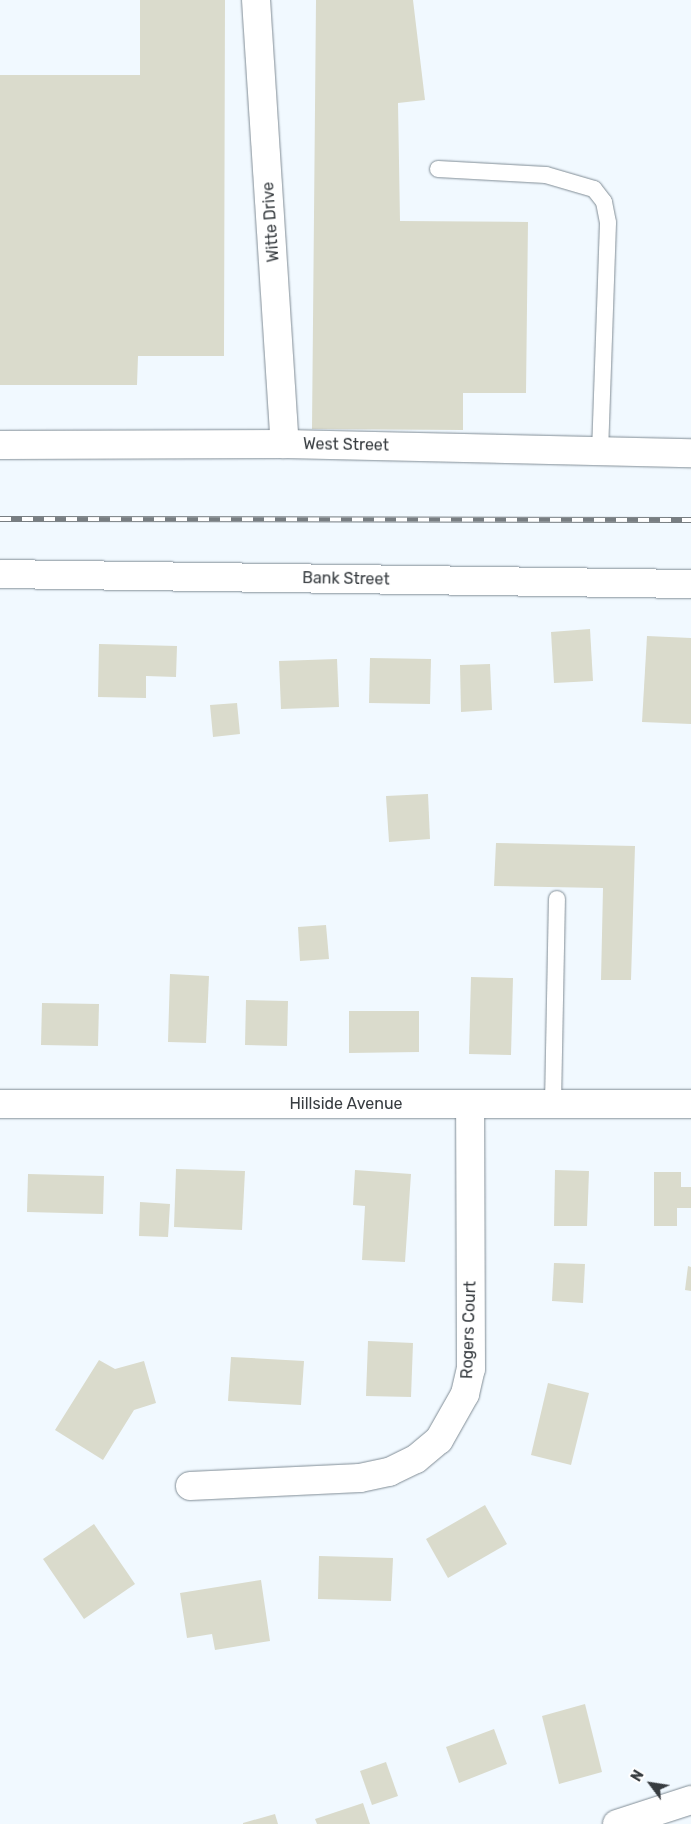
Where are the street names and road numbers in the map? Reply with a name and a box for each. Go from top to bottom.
street label: Witte Drive [259,181,283,263]
street label: West Street [303,435,389,455]
street label: Bank Street [302,569,390,589]
street label: Hillside Avenue [289,1094,403,1114]
street label: Rogers Court [458,1281,480,1379]

